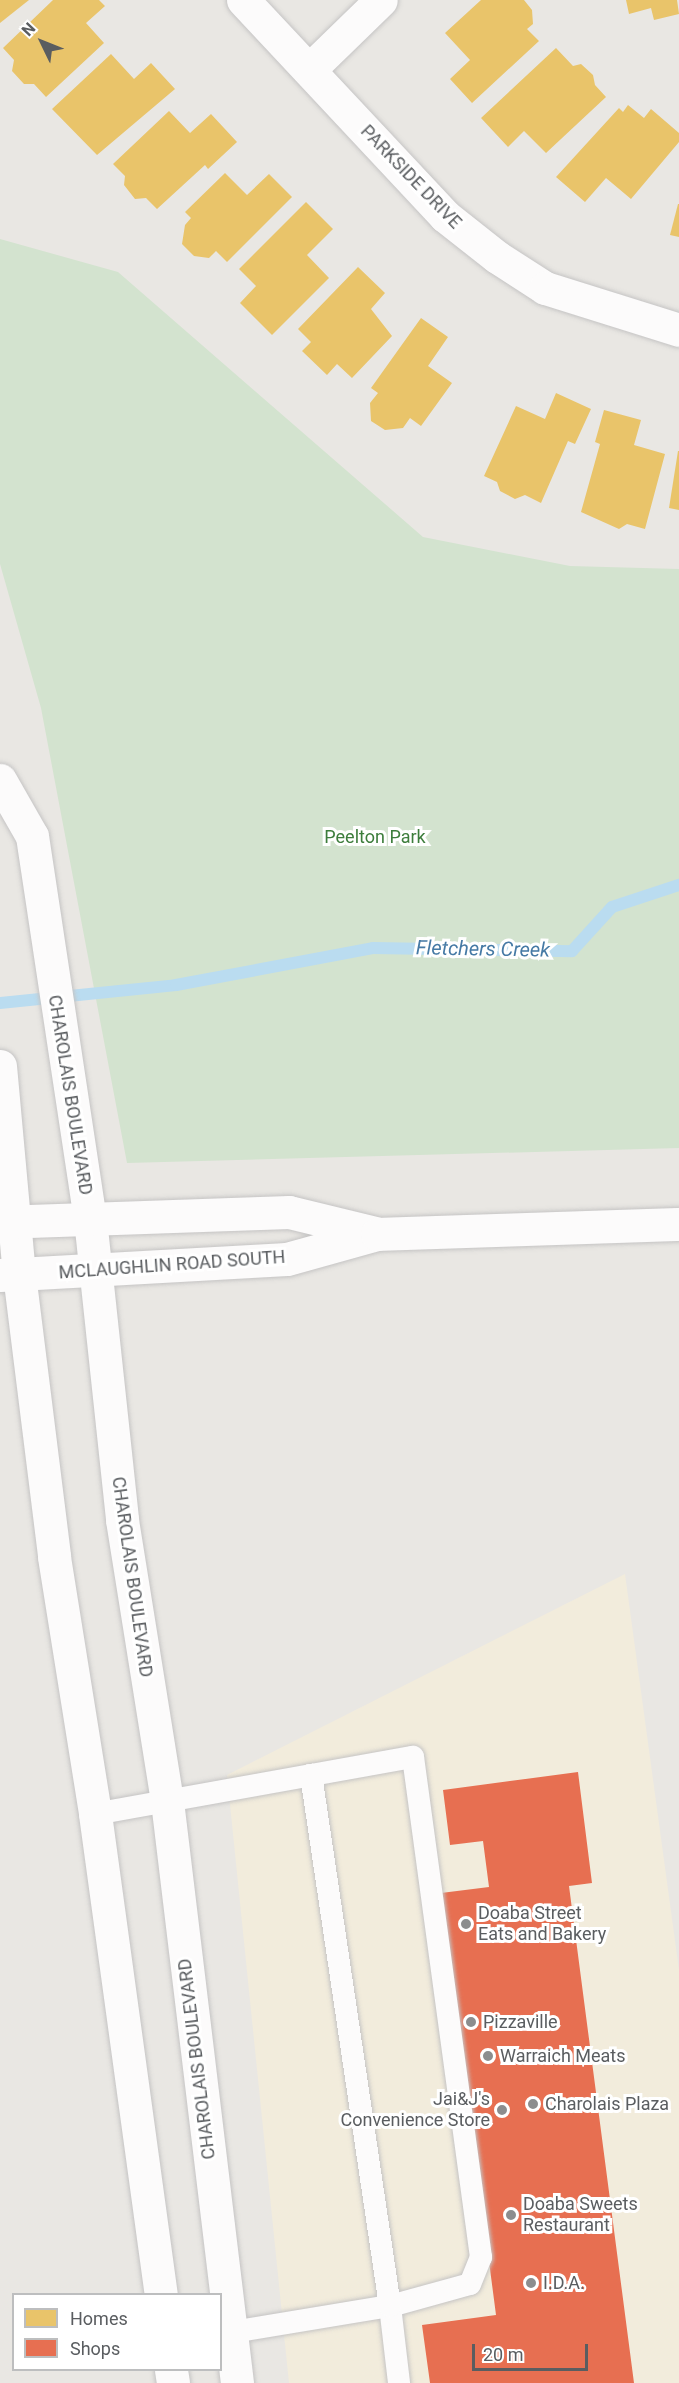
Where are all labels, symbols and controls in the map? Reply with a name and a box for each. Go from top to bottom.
north arrow [12,12,72,72]
text: N [18,19,39,40]
street label: PARKSIDE DRIVE [356,121,466,233]
park label: Peelton Park [324,826,426,848]
water label: Fletchers Creek [416,936,550,962]
street label: CHAROLAIS BOULEVARD [44,993,96,1197]
street label: MCLAUGHLIN ROAD SOUTH [58,1246,286,1284]
street label: CHAROLAIS BOULEVARD [107,1475,157,1679]
place label: Doaba Street Eats and Bakery [478,1903,606,1946]
marker: Doaba Street Eats and Bakery [459,1917,473,1931]
street label: CHAROLAIS BOULEVARD [174,1957,220,2161]
place label: Pizzaville [483,2011,558,2033]
marker: Pizzaville [464,2015,478,2029]
place label: Warraich Meats [500,2045,626,2067]
marker: Warraich Meats [481,2049,495,2063]
place label: Jai&J's Convenience Store [341,2089,490,2132]
place label: Charolais Plaza [545,2093,669,2115]
marker: Charolais Plaza [526,2097,540,2111]
marker: Jai&J's Convenience Store [495,2103,509,2117]
place label: Doaba Sweets Restaurant [523,2194,638,2236]
marker: Doaba Sweets Restaurant [504,2208,518,2222]
place label: I.D.A. [543,2272,585,2294]
marker: I.D.A. [524,2276,538,2290]
legend [12,2293,222,2371]
text: Homes [70,2308,128,2329]
scale bar [475,2332,590,2370]
text: Shops [70,2338,120,2359]
text: 20 m [483,2344,523,2365]

